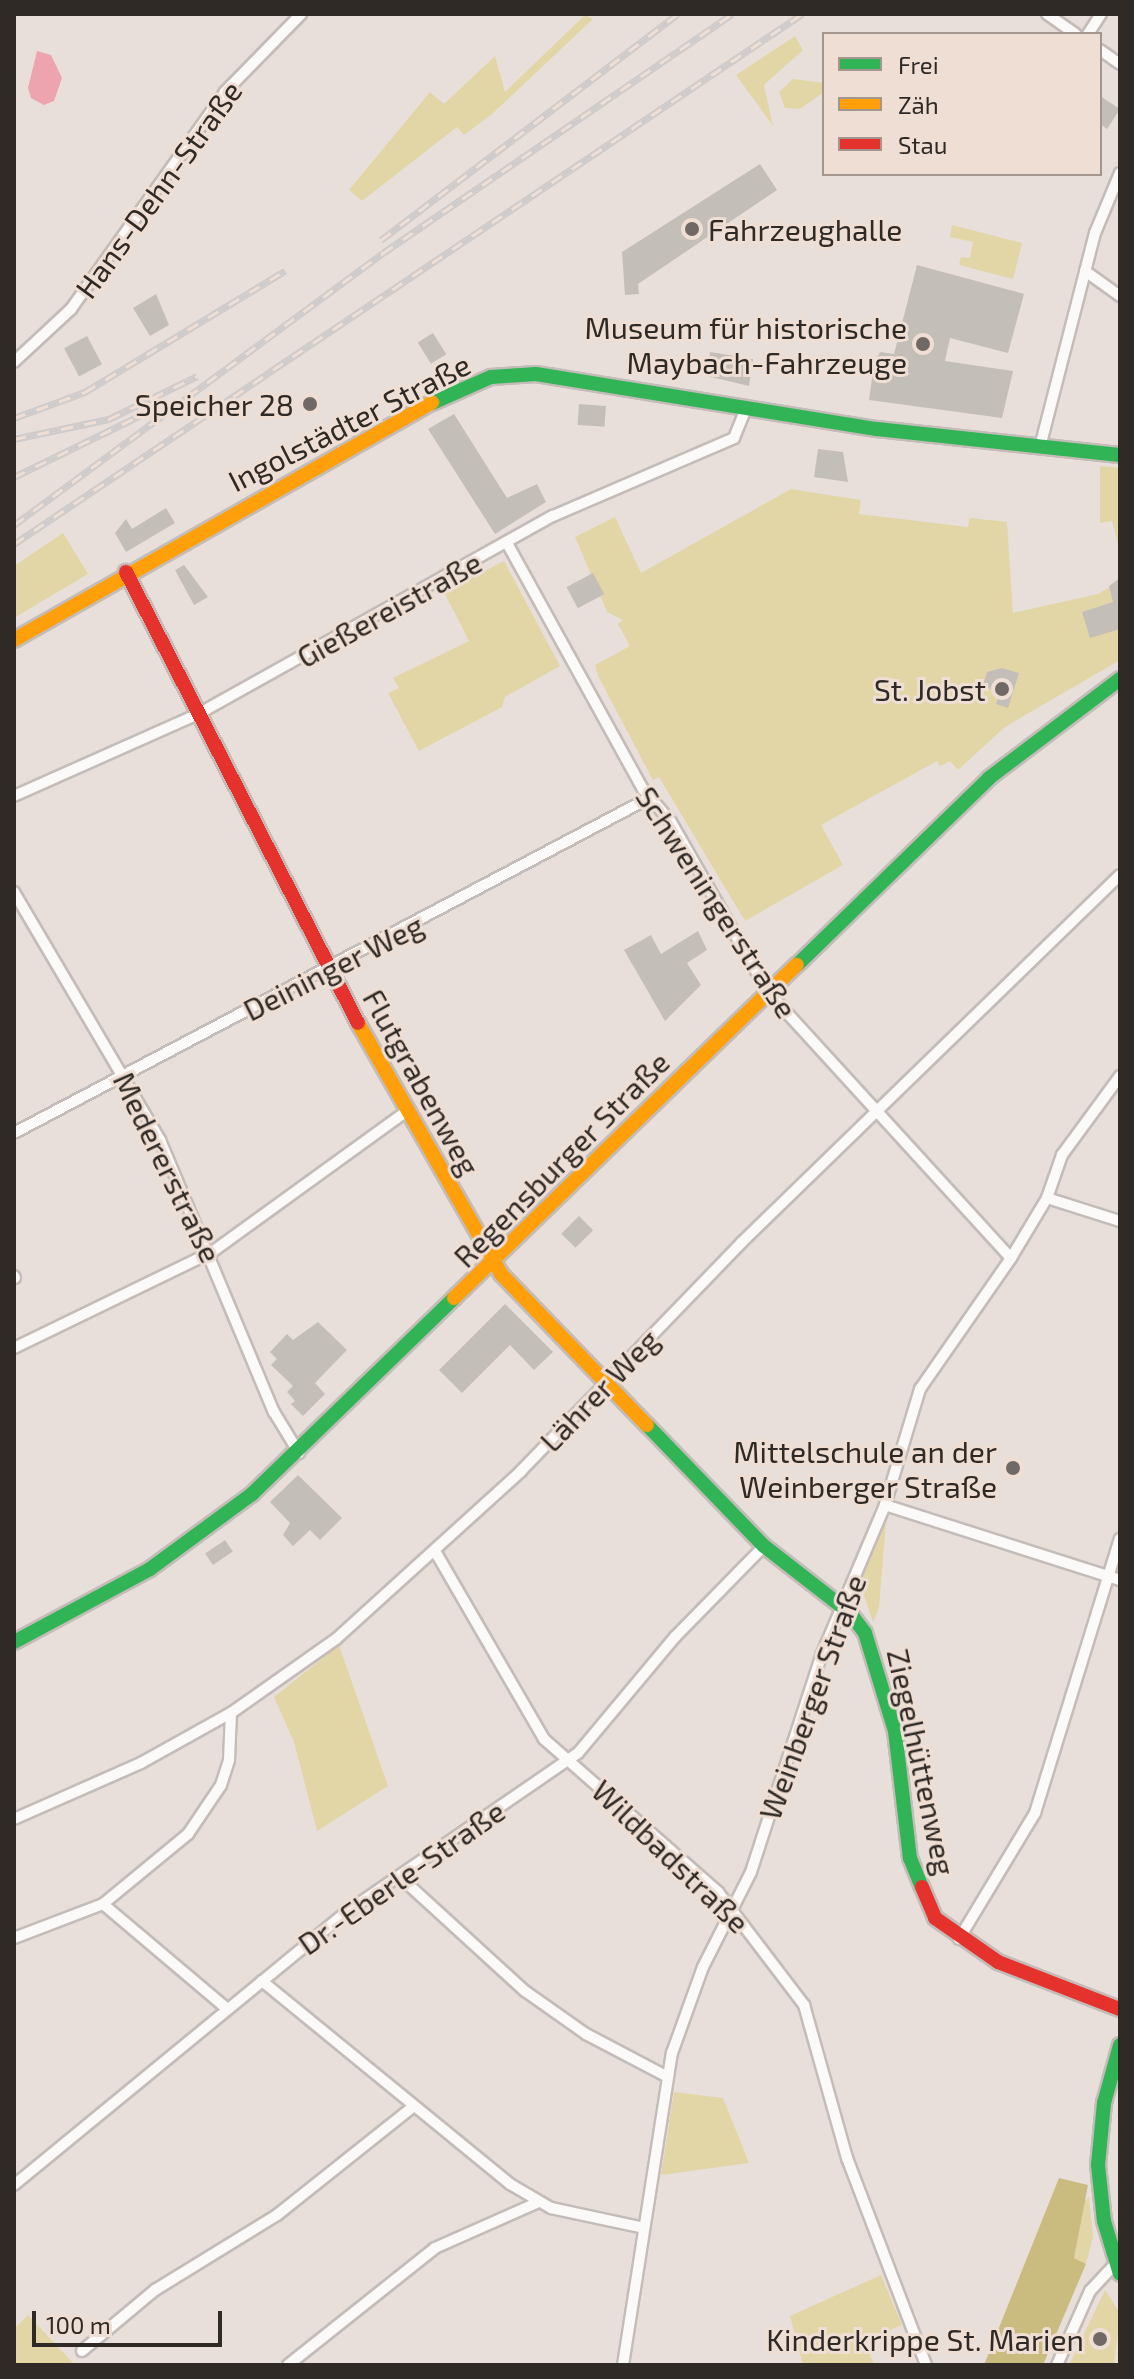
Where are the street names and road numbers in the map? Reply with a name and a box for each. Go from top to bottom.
street label: Hans-Dehn-Straße [67,73,249,305]
street label: Ingolstädter Straße [222,345,476,499]
street label: Gießereistraße [290,543,488,675]
street label: Schweningerstraße [629,780,805,1024]
street label: Deininger Weg [237,906,429,1028]
street label: Flutgrabenweg [356,983,488,1181]
street label: Regensburger Straße [446,1044,676,1274]
street label: Medererstraße [106,1066,230,1268]
street label: Lährer Weg [532,1321,666,1459]
street label: Weinberger Straße [751,1569,873,1825]
street label: Ziegelhüttenweg [880,1645,964,1879]
street label: Wildbadstraße [585,1772,757,1940]
street label: Dr.-Eberle-Straße [291,1792,511,1962]

